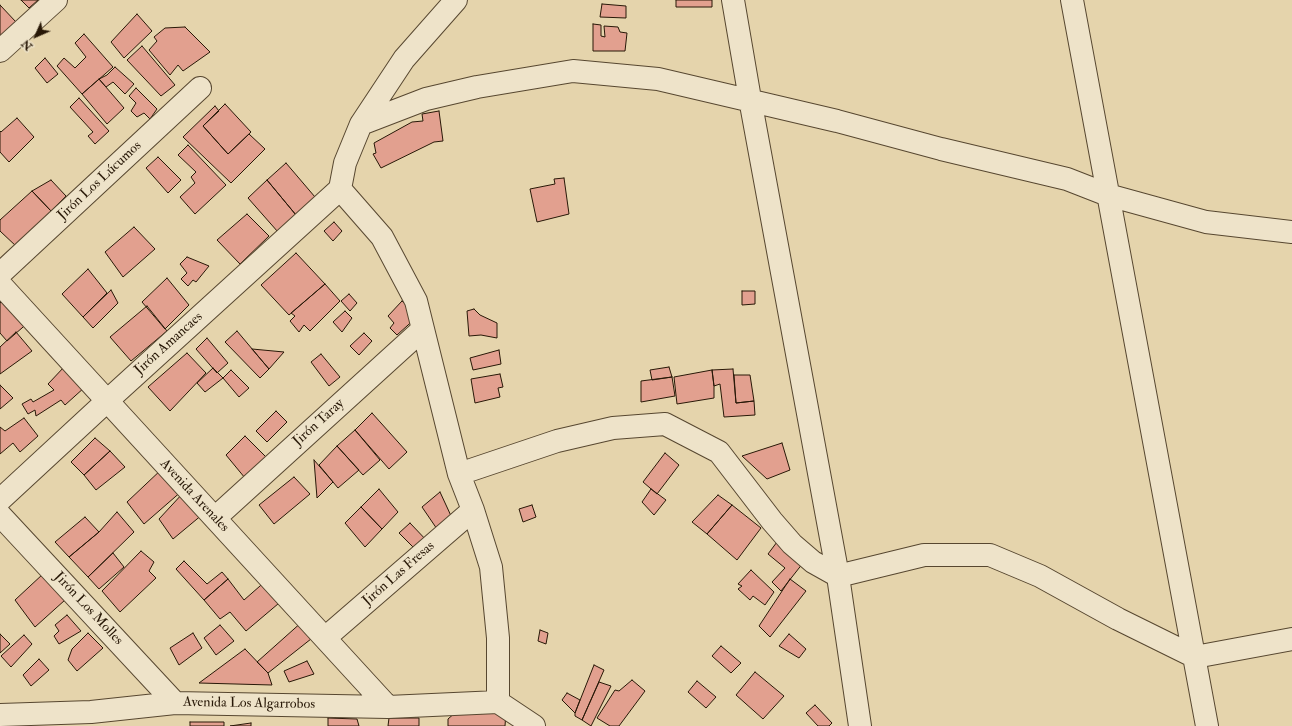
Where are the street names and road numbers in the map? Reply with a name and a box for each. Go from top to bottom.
street label: Jirón Los Lúcumos [55,138,145,224]
street label: Jirón Amancaes [131,309,207,379]
street label: Jirón Taray [290,396,348,450]
street label: Avenida Arenales [156,456,232,536]
street label: Jirón Las Fresas [360,538,438,610]
street label: Jirón Los Molles [50,569,126,649]
street label: Avenida Los Algarrobos [183,694,315,714]

